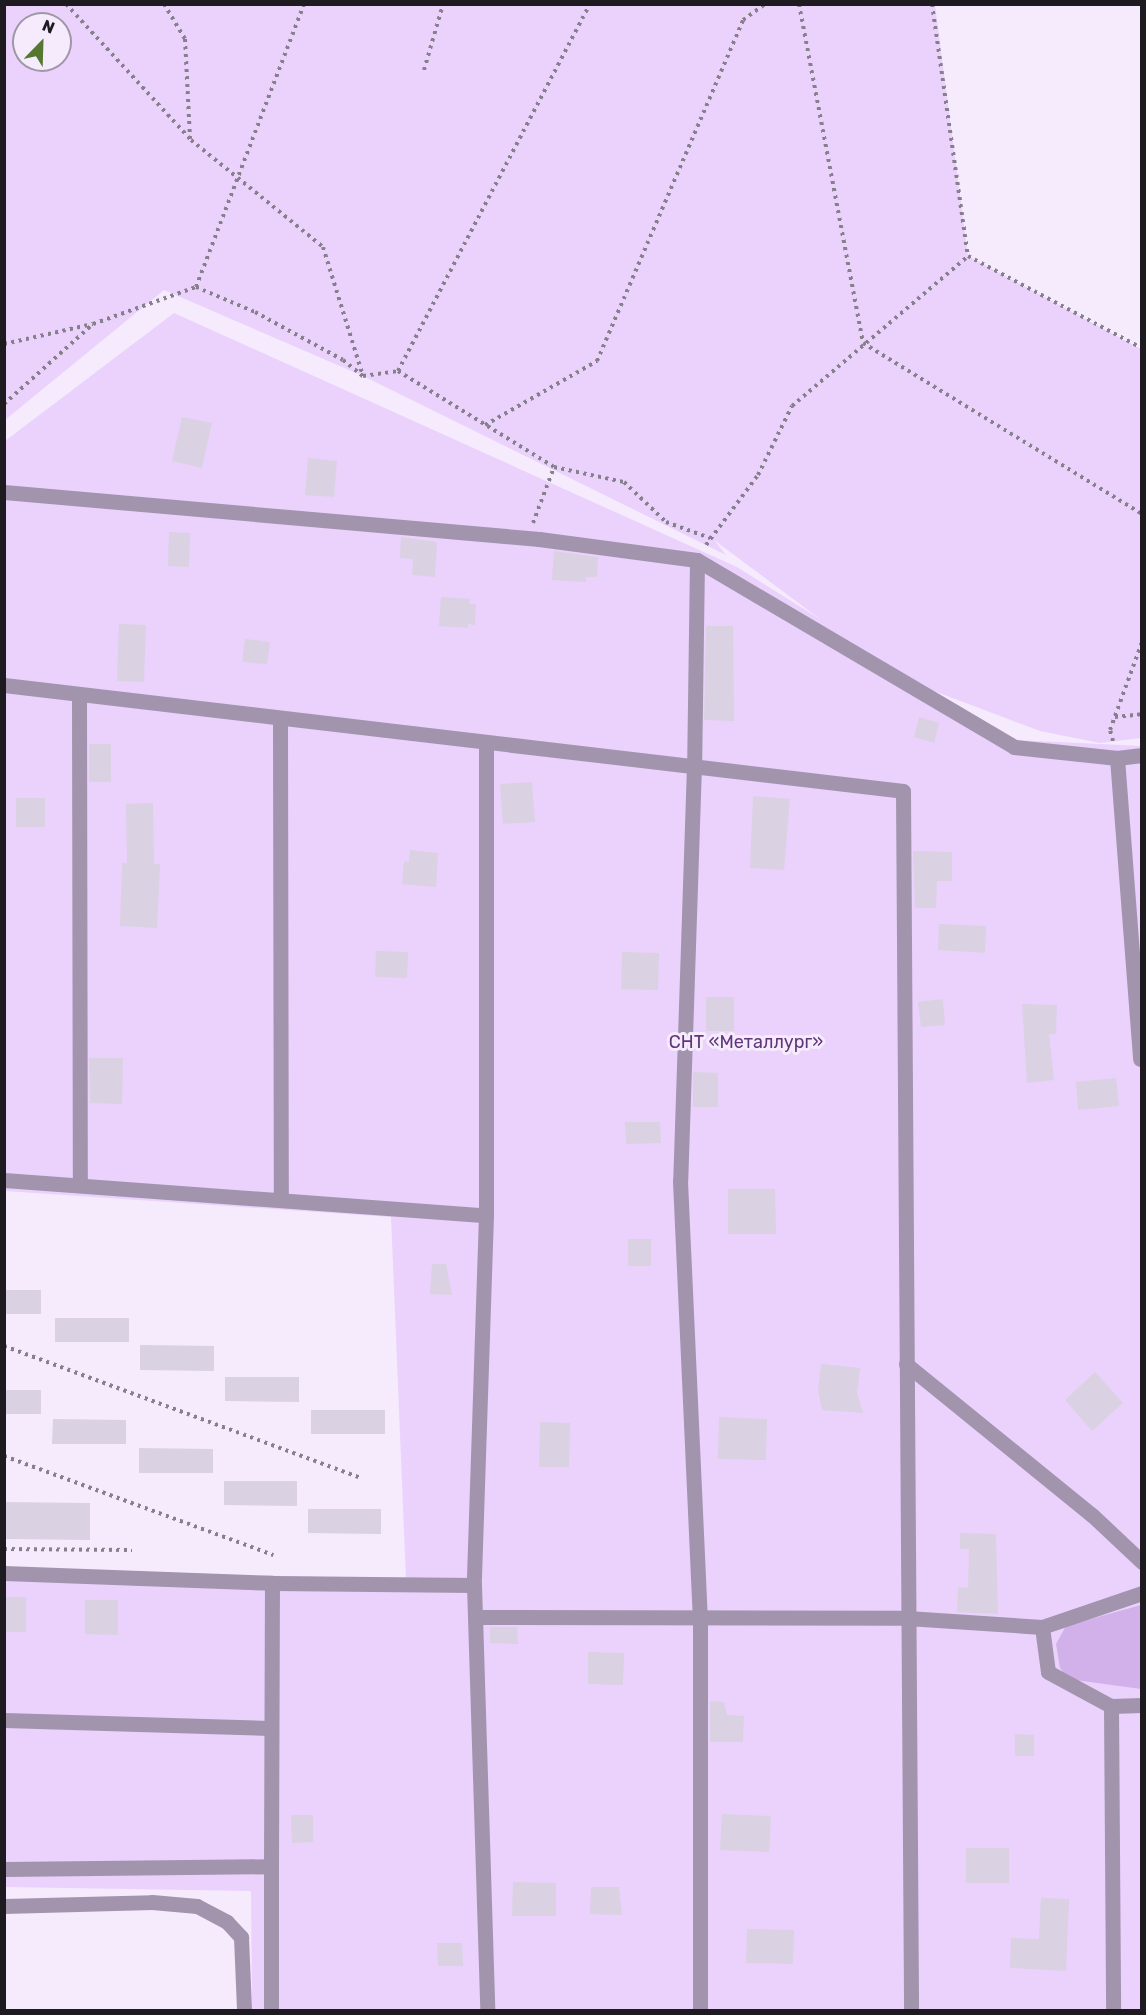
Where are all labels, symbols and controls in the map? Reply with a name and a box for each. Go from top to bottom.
north arrow [12,12,72,72]
text: N [39,16,57,38]
park label: СНТ «Металлург» [669,1031,823,1053]

